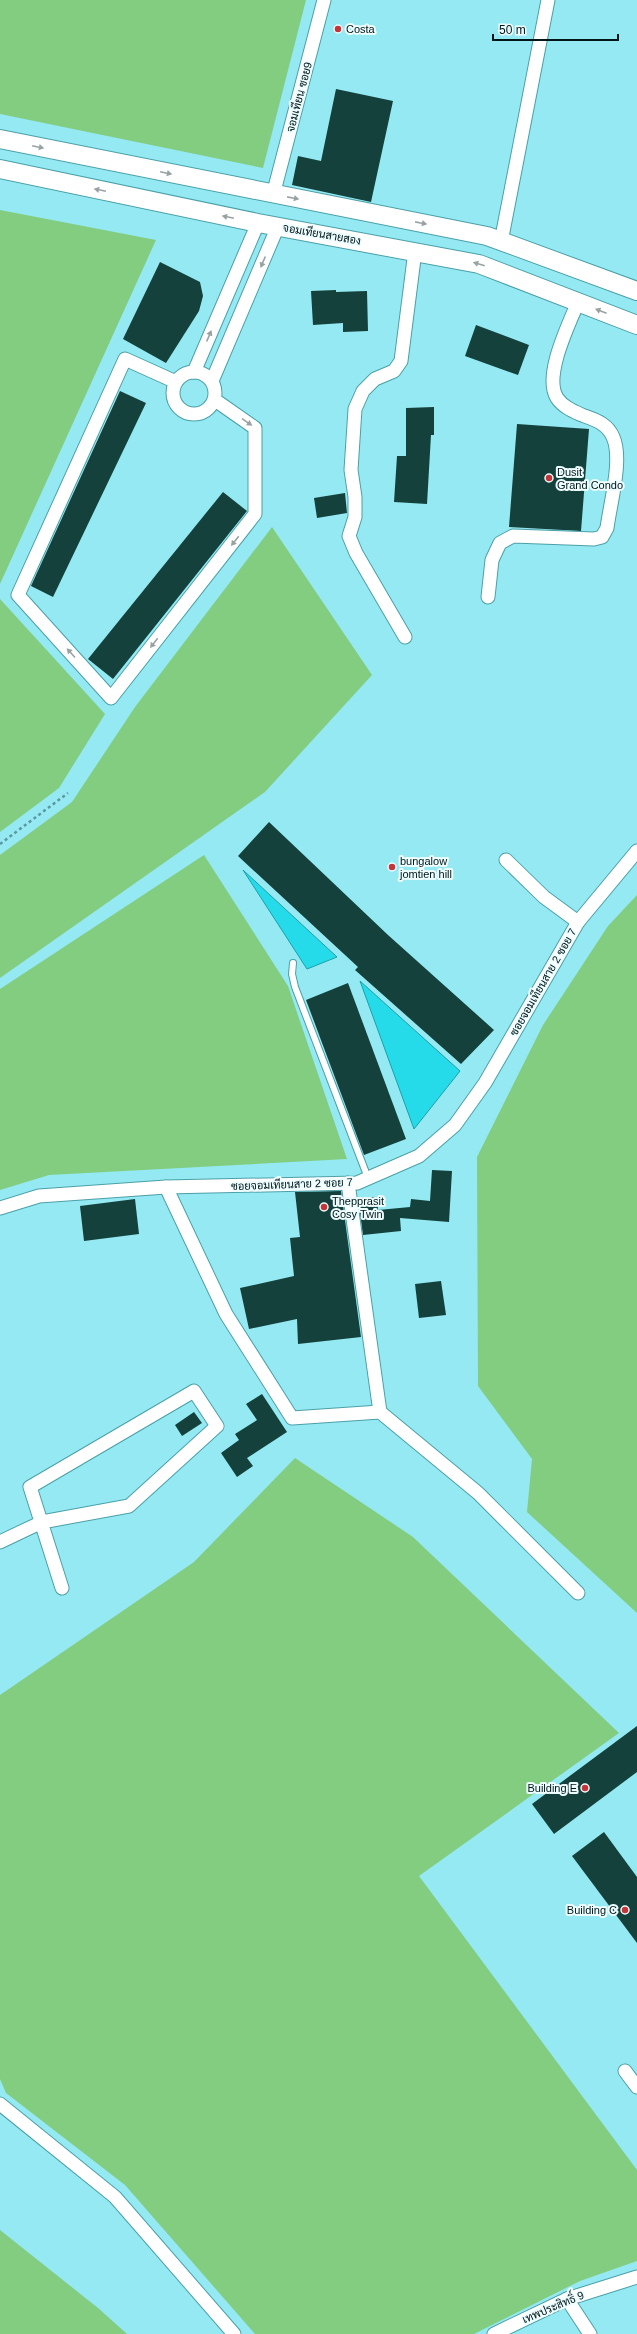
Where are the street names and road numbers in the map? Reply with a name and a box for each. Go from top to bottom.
street label: จอมเทียน ซอย9 [282,60,314,133]
street label: จอมเทียนสายสอง [282,219,362,247]
street label: ซอยจอมเทียนสาย 2 ซอย 7 [506,925,579,1038]
street label: ซอยจอมเทียนสาย 2 ซอย 7 [231,1174,353,1192]
street label: เทพประสิทธิ์ 9 [518,2284,586,2325]

